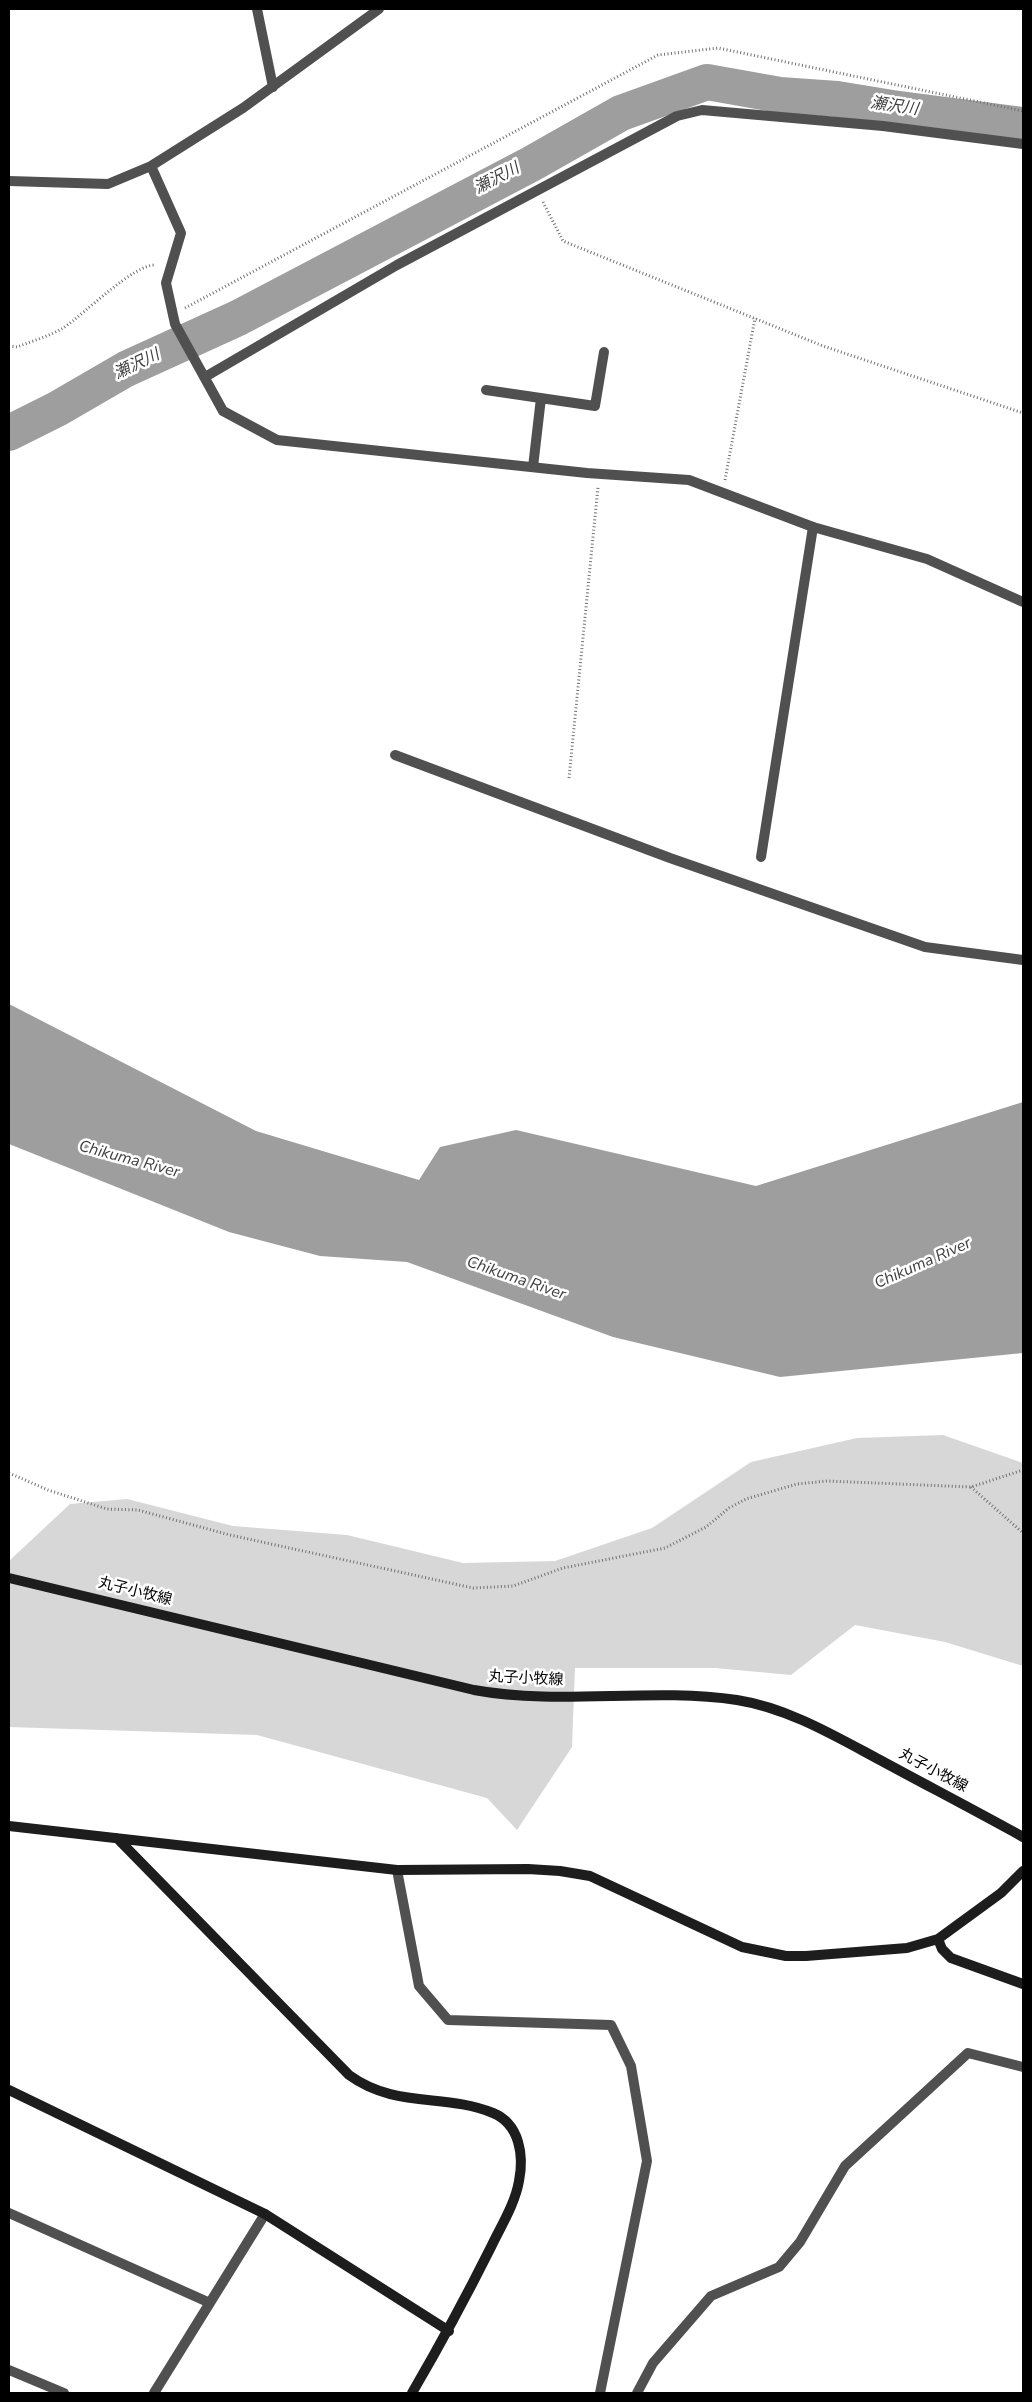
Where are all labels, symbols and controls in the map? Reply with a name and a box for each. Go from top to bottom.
water label: 瀬沢川 [869,94,919,120]
water label: 瀬沢川 [471,159,523,199]
water label: 瀬沢川 [111,346,163,384]
water label: Chikuma River [76,1137,182,1183]
water label: Chikuma River [872,1234,974,1294]
water label: Chikuma River [464,1253,568,1305]
street label: 丸子小牧線 [96,1574,174,1610]
street label: 丸子小牧線 [488,1668,564,1690]
street label: 丸子小牧線 [896,1745,970,1797]

